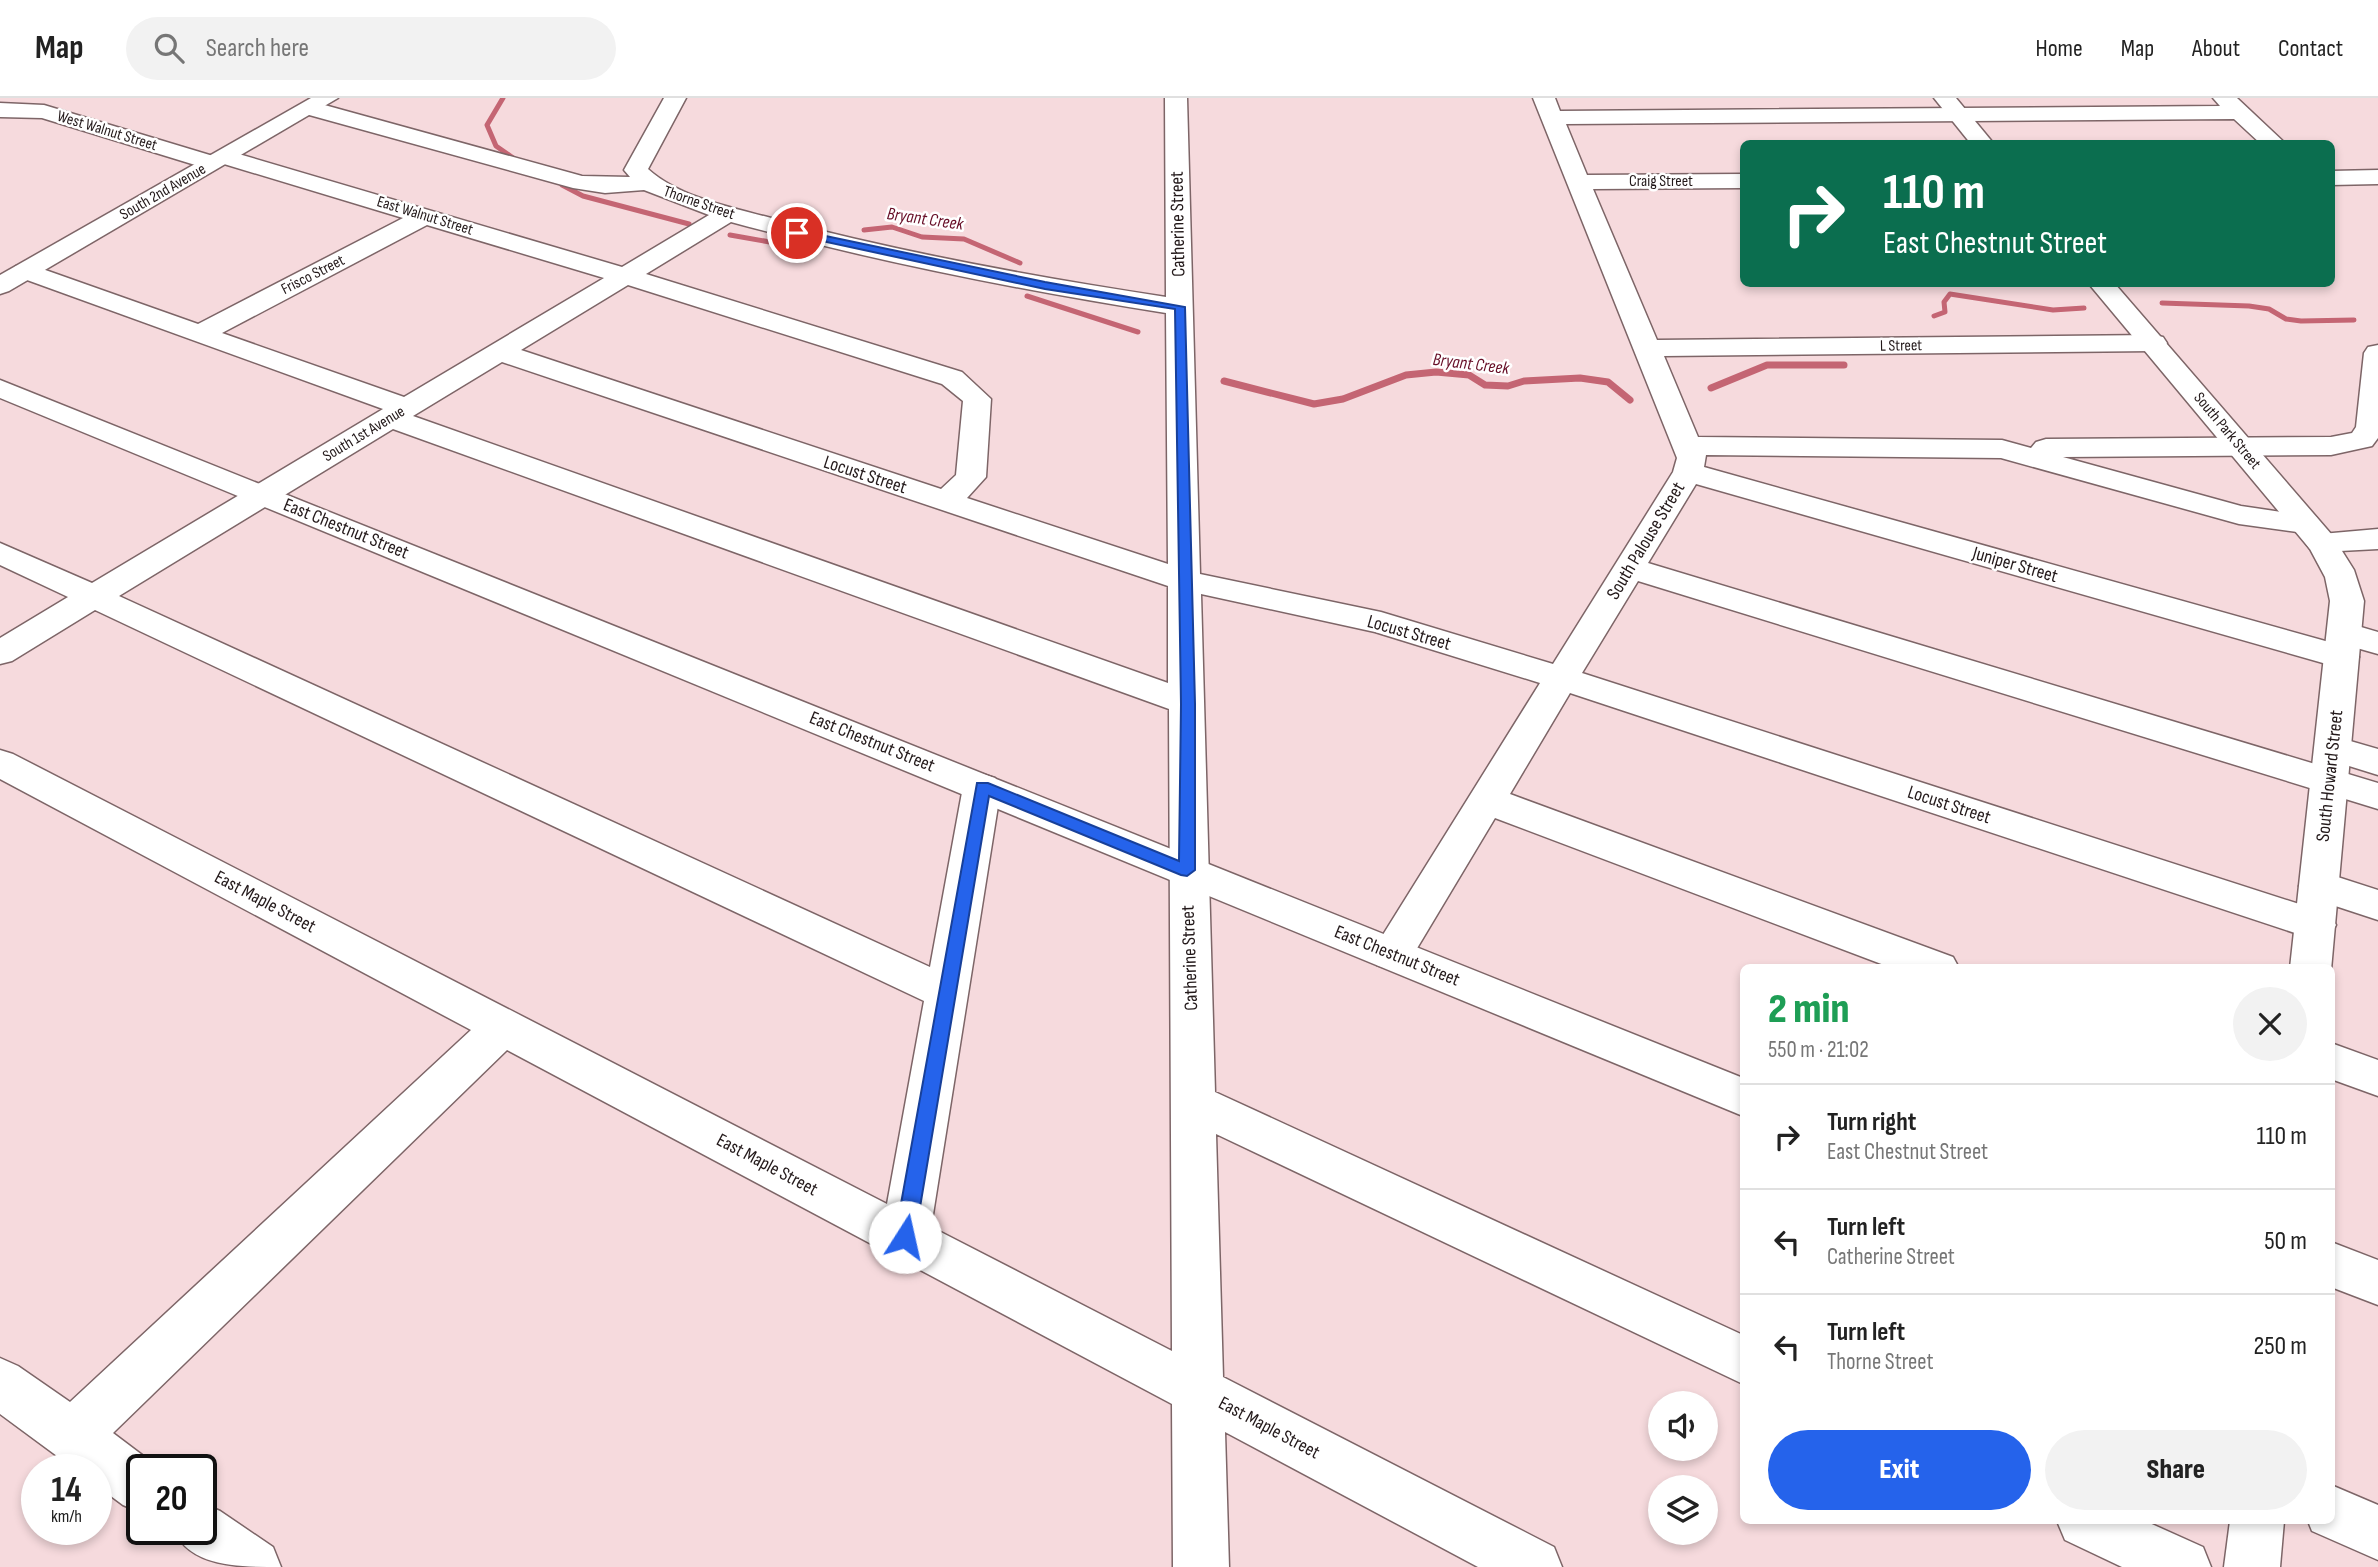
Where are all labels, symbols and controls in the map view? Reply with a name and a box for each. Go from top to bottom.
search box [126,17,616,80]
text: Map [35,28,84,68]
icon: search [150,29,188,67]
text: Search here [206,33,309,64]
text: Home [2035,34,2083,63]
text: Map [2121,34,2154,63]
text: About [2192,34,2240,63]
text: Contact [2278,34,2343,63]
street label: West Walnut Street [55,107,159,155]
street label: South 2nd Avenue [117,160,209,224]
text: 110 m [1883,164,1985,223]
icon: right [1768,168,1859,259]
street label: Catherine Street [1166,171,1190,277]
street label: Craig Street [1629,172,1693,191]
street label: Thorne Street [661,182,737,224]
street label: East Walnut Street [375,192,475,240]
pin [767,203,827,263]
water label: Bryant Creek [885,203,966,235]
icon: arrive [778,214,816,252]
text: East Chestnut Street [1883,224,2107,263]
street label: Frisco Street [278,251,348,299]
street label: L Street [1880,336,1922,356]
water label: Bryant Creek [1432,349,1512,379]
street label: South Park Street [2189,389,2265,473]
street label: South 1st Avenue [320,402,408,466]
street label: Locust Street [821,451,910,499]
street label: South Palouse Street [1602,478,1690,604]
street label: East Chestnut Street [280,493,412,565]
street label: Juniper Street [1969,542,2060,588]
street label: Locust Street [1365,610,1454,656]
street label: East Chestnut Street [806,706,938,778]
street label: South Howard Street [2312,709,2348,843]
street label: Locust Street [1905,781,1994,829]
street label: East Maple Street [210,866,320,938]
street label: Catherine Street [1177,905,1203,1011]
street label: East Chestnut Street [1331,920,1463,992]
text: 2 min [1768,984,1849,1035]
button: close [2233,987,2307,1061]
text: 550 m · 21:02 [1768,1036,1869,1064]
text: Turn right [1827,1107,1916,1138]
icon: right [1768,1118,1806,1156]
text: 110 m [2256,1121,2307,1152]
street label: East Maple Street [712,1129,822,1201]
text: East Chestnut Street [1827,1138,1988,1166]
position arrow [868,1200,942,1274]
text: Turn left [1827,1212,1905,1243]
icon: left [1768,1223,1806,1261]
text: 50 m [2264,1226,2307,1257]
text: Catherine Street [1827,1243,1955,1271]
text: Turn left [1827,1317,1905,1348]
icon: left [1768,1328,1806,1366]
text: 250 m [2253,1331,2307,1362]
text: Thorne Street [1827,1348,1933,1376]
map controls [1648,1391,1718,1545]
button: sound [1648,1391,1718,1461]
street label: East Maple Street [1214,1392,1324,1464]
button: Exit [1768,1430,2031,1510]
button: Share [2045,1430,2307,1510]
speed limit sign: 20 [126,1454,217,1545]
text: 14 [51,1469,82,1512]
button: layers [1648,1475,1718,1545]
text: km/h [51,1506,82,1527]

